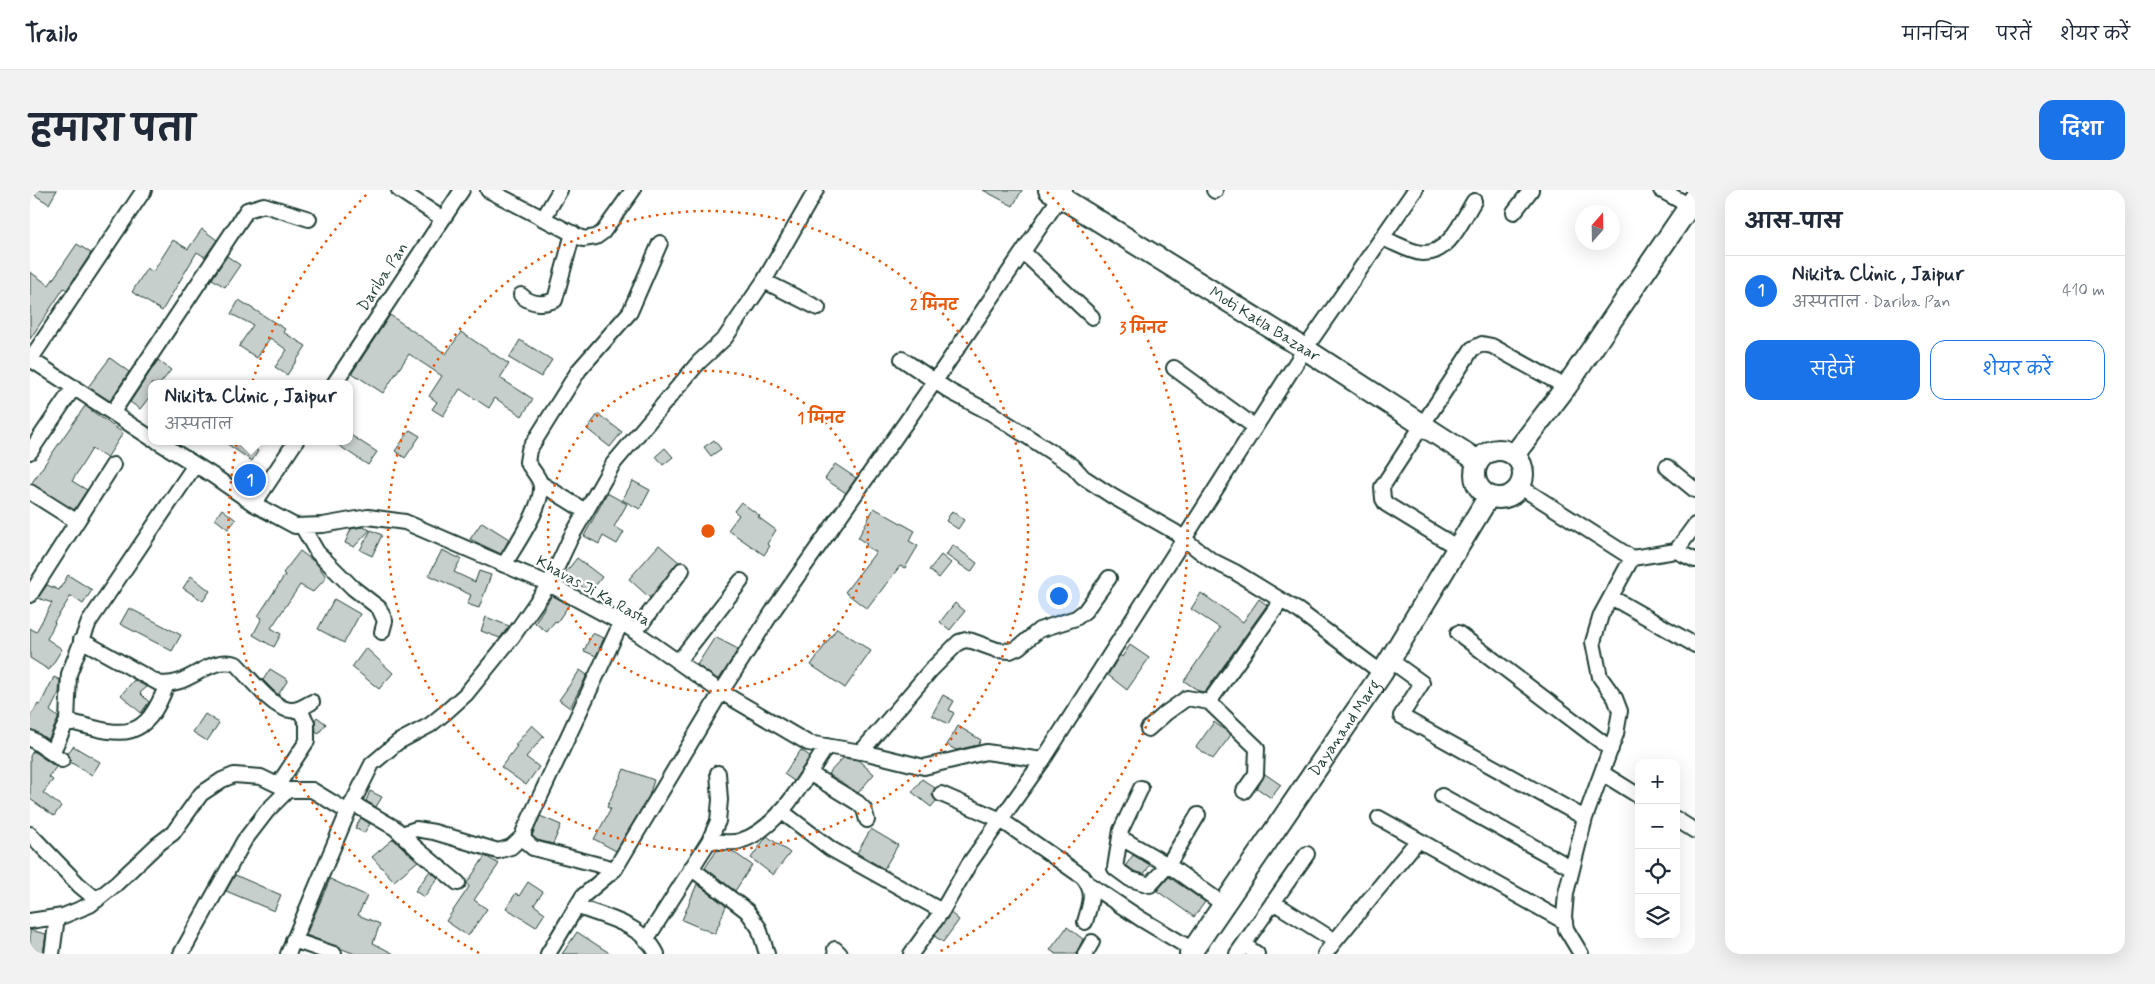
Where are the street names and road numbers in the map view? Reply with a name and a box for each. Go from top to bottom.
street label: Dariba Pan [353,238,413,316]
street label: Moti Katla Bazaar [1205,282,1325,367]
street label: Khavas Ji Ka Rasta [532,551,654,631]
street label: Dayanand Marg [1304,675,1386,780]

